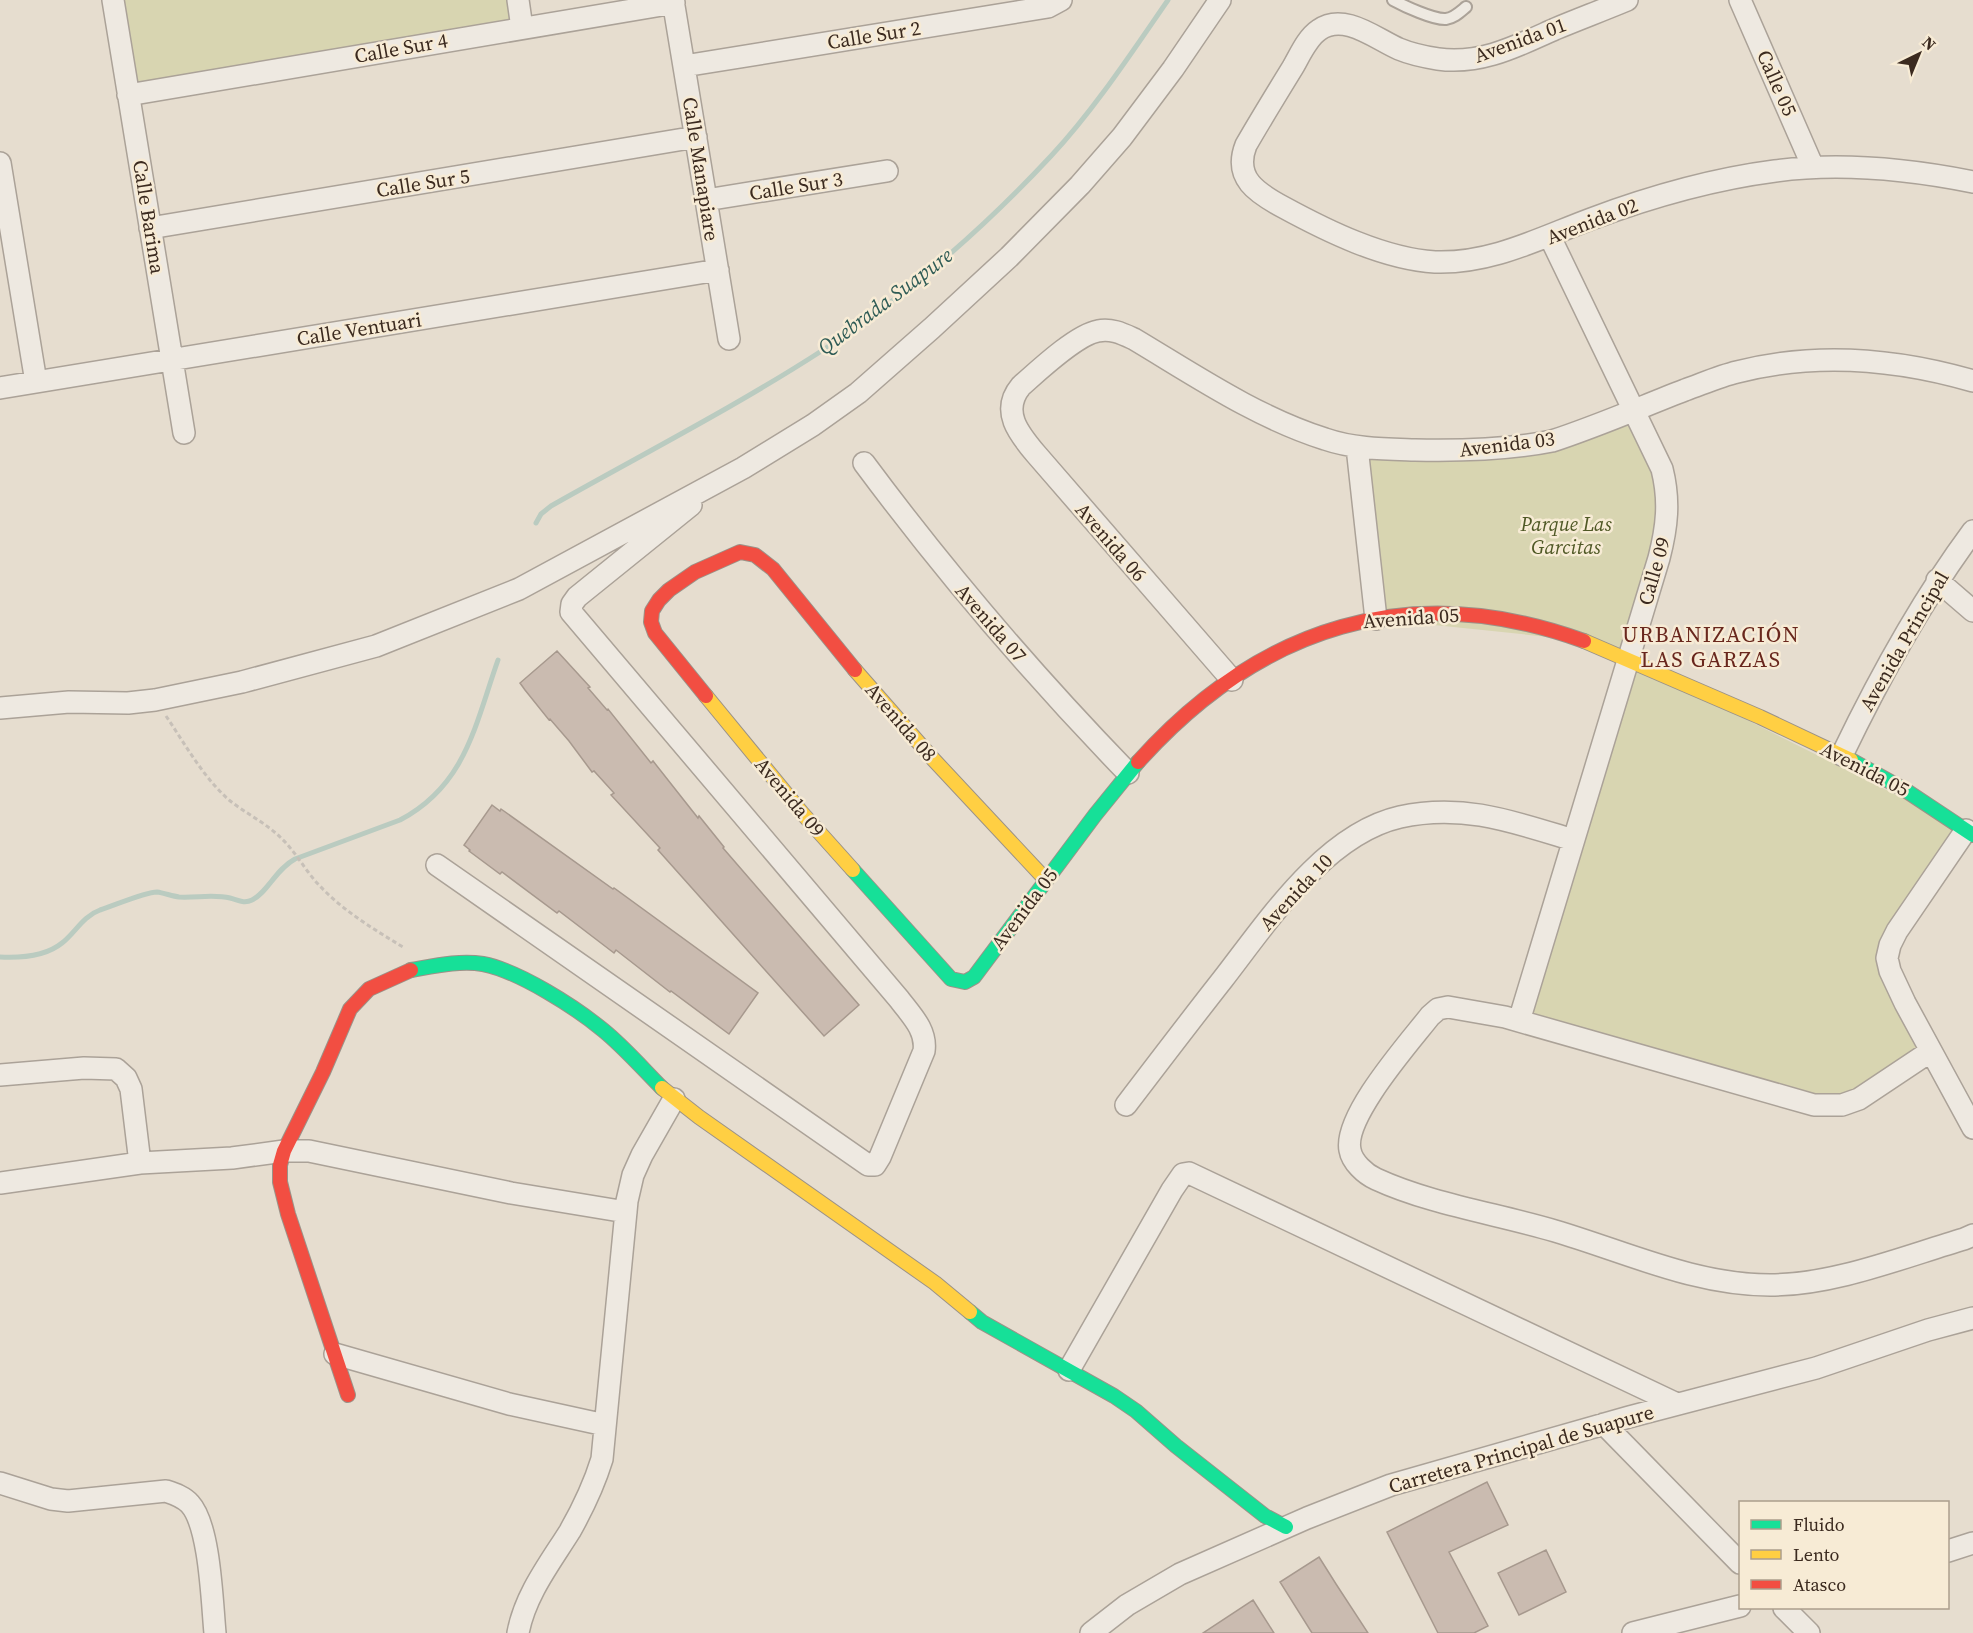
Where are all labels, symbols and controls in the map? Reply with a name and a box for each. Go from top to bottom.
street label: Avenida 01 [1470,10,1570,70]
street label: Calle Sur 2 [825,14,923,56]
north arrow [1889,24,1949,84]
street label: Calle Sur 4 [352,26,450,70]
text: N [1917,31,1941,55]
street label: Calle 05 [1750,46,1804,120]
street label: Calle Manapiare [676,95,726,243]
street label: Calle Barima [126,158,172,277]
street label: Calle Sur 5 [374,162,472,204]
street label: Calle Sur 3 [747,165,845,207]
street label: Avenida 02 [1542,191,1642,251]
water label: Quebrada Suapure [812,240,959,361]
street label: Calle Ventuari [295,305,423,353]
street label: Avenida 03 [1458,424,1556,464]
street label: Avenida 06 [1069,497,1153,587]
park label: Parque Las Garcitas [1519,510,1612,561]
street label: Calle 09 [1631,534,1677,608]
street label: Avenida Principal [1853,566,1956,716]
street label: Avenida 07 [949,578,1033,668]
street label: Avenida 05 [1362,601,1460,635]
district label: URBANIZACIÓN LAS GARZAS [1622,619,1800,674]
street label: Avenida 08 [859,677,943,767]
street label: Avenida 05 [1816,735,1914,803]
street label: Avenida 09 [748,751,832,843]
street label: Avenida 10 [1253,847,1339,937]
street label: Avenida 05 [984,862,1064,956]
street label: Carretera Principal de Suapure [1385,1398,1657,1500]
legend [1739,1501,1949,1609]
text: Fluido [1793,1512,1845,1537]
text: Lento [1793,1542,1840,1567]
text: Atasco [1793,1572,1846,1597]

